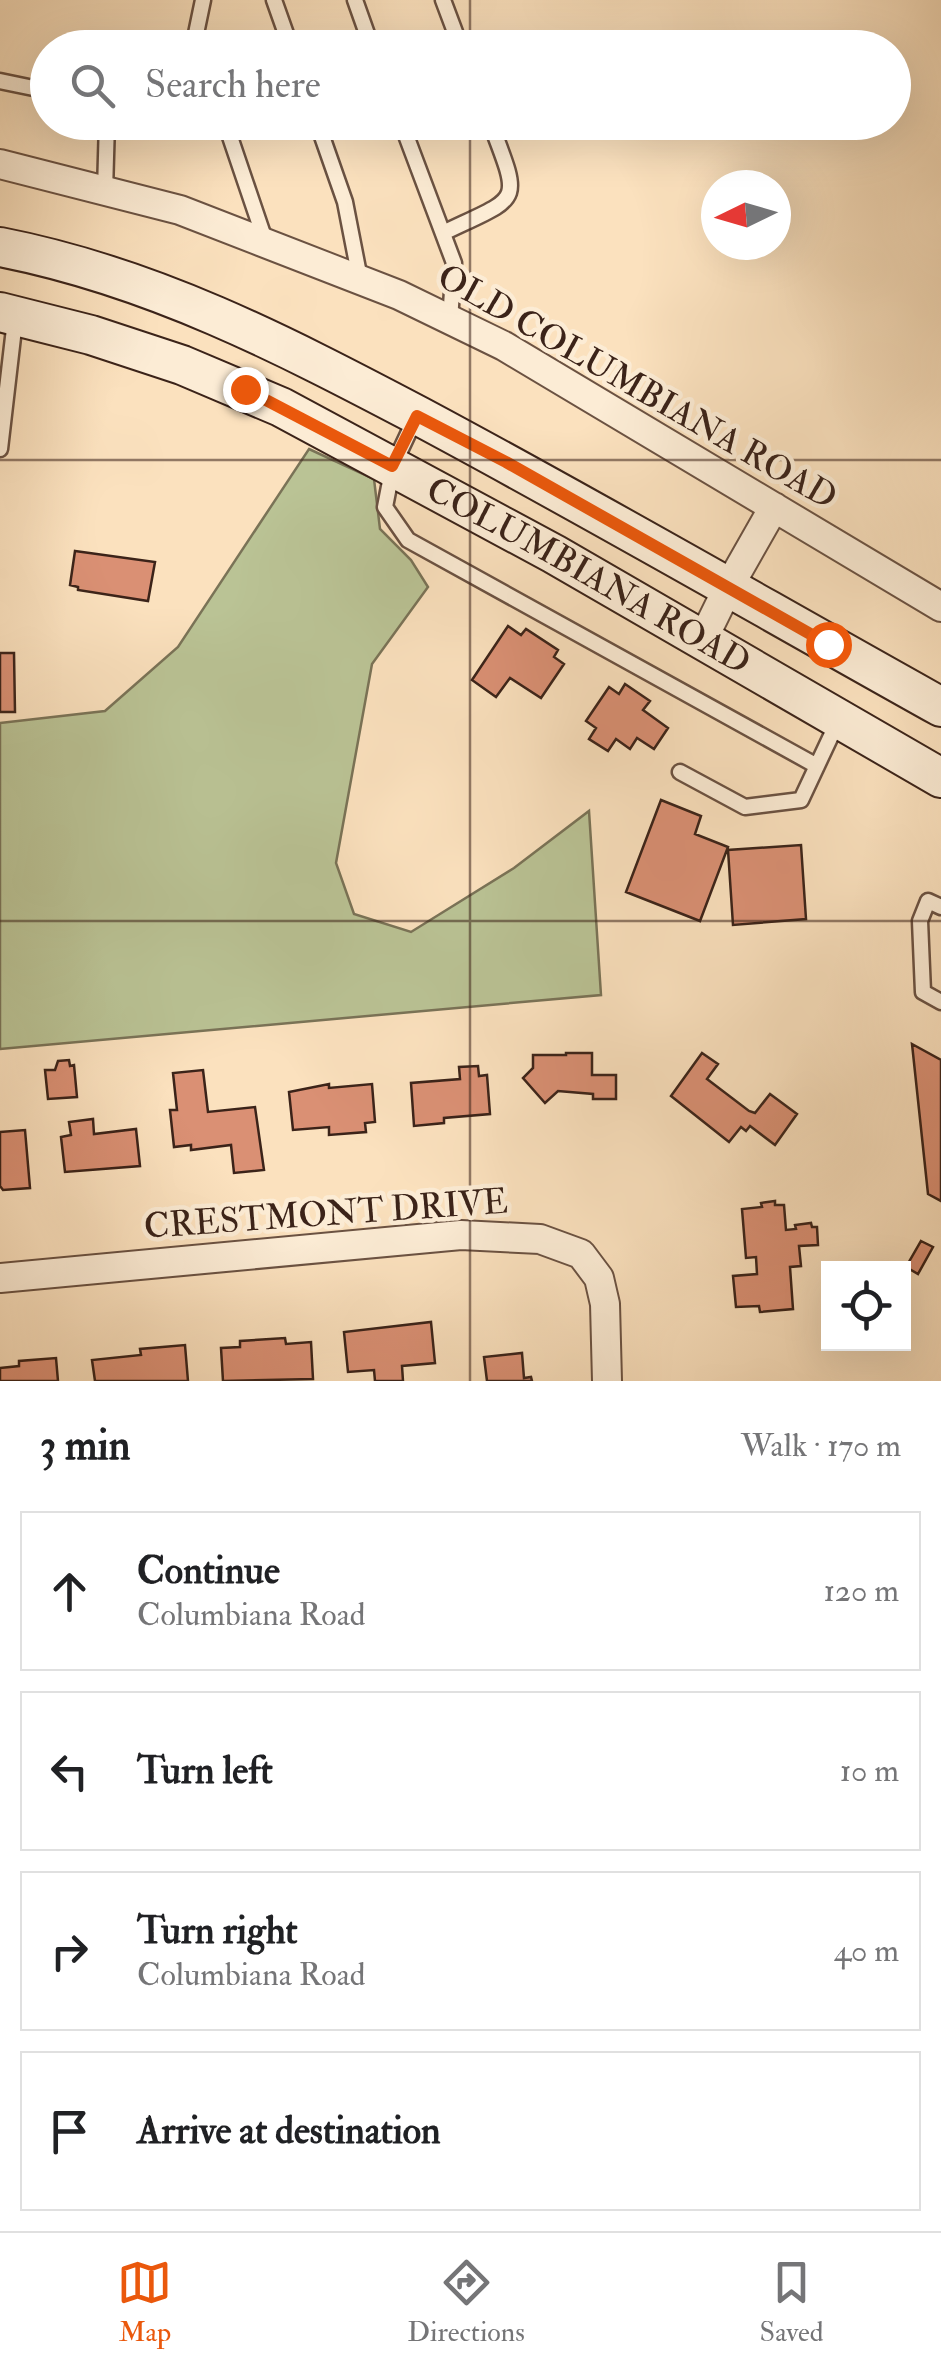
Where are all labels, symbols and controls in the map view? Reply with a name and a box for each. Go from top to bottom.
search box [30,30,911,140]
icon: search [65,58,120,113]
text: Search here [145,61,321,109]
north arrow [701,170,791,260]
street label: OLD COLUMBIANA ROAD [429,254,845,520]
route end [223,367,269,413]
street label: COLUMBIANA ROAD [419,467,758,685]
route start [806,622,852,668]
street label: CRESTMONT DRIVE [142,1179,510,1249]
map controls [821,1261,911,1351]
button: locate [821,1261,911,1351]
text: 3 min [40,1420,130,1472]
text: Walk · 170 m [741,1426,901,1466]
text: Continue [137,1547,280,1595]
icon: ahead [42,1564,97,1619]
text: 120 m [823,1571,899,1611]
text: Columbiana Road [137,1595,366,1635]
icon: left [42,1744,97,1799]
text: Turn left [137,1747,273,1795]
text: 10 m [840,1751,899,1791]
text: Turn right [137,1907,298,1955]
icon: right [42,1924,97,1979]
text: 40 m [834,1931,899,1971]
text: Columbiana Road [137,1955,366,1995]
icon: arrive [42,2104,97,2159]
text: Arrive at destination [137,2107,441,2155]
tab: Map [117,2255,172,2350]
tab: Directions [407,2255,525,2350]
tab: Saved [760,2255,824,2350]

